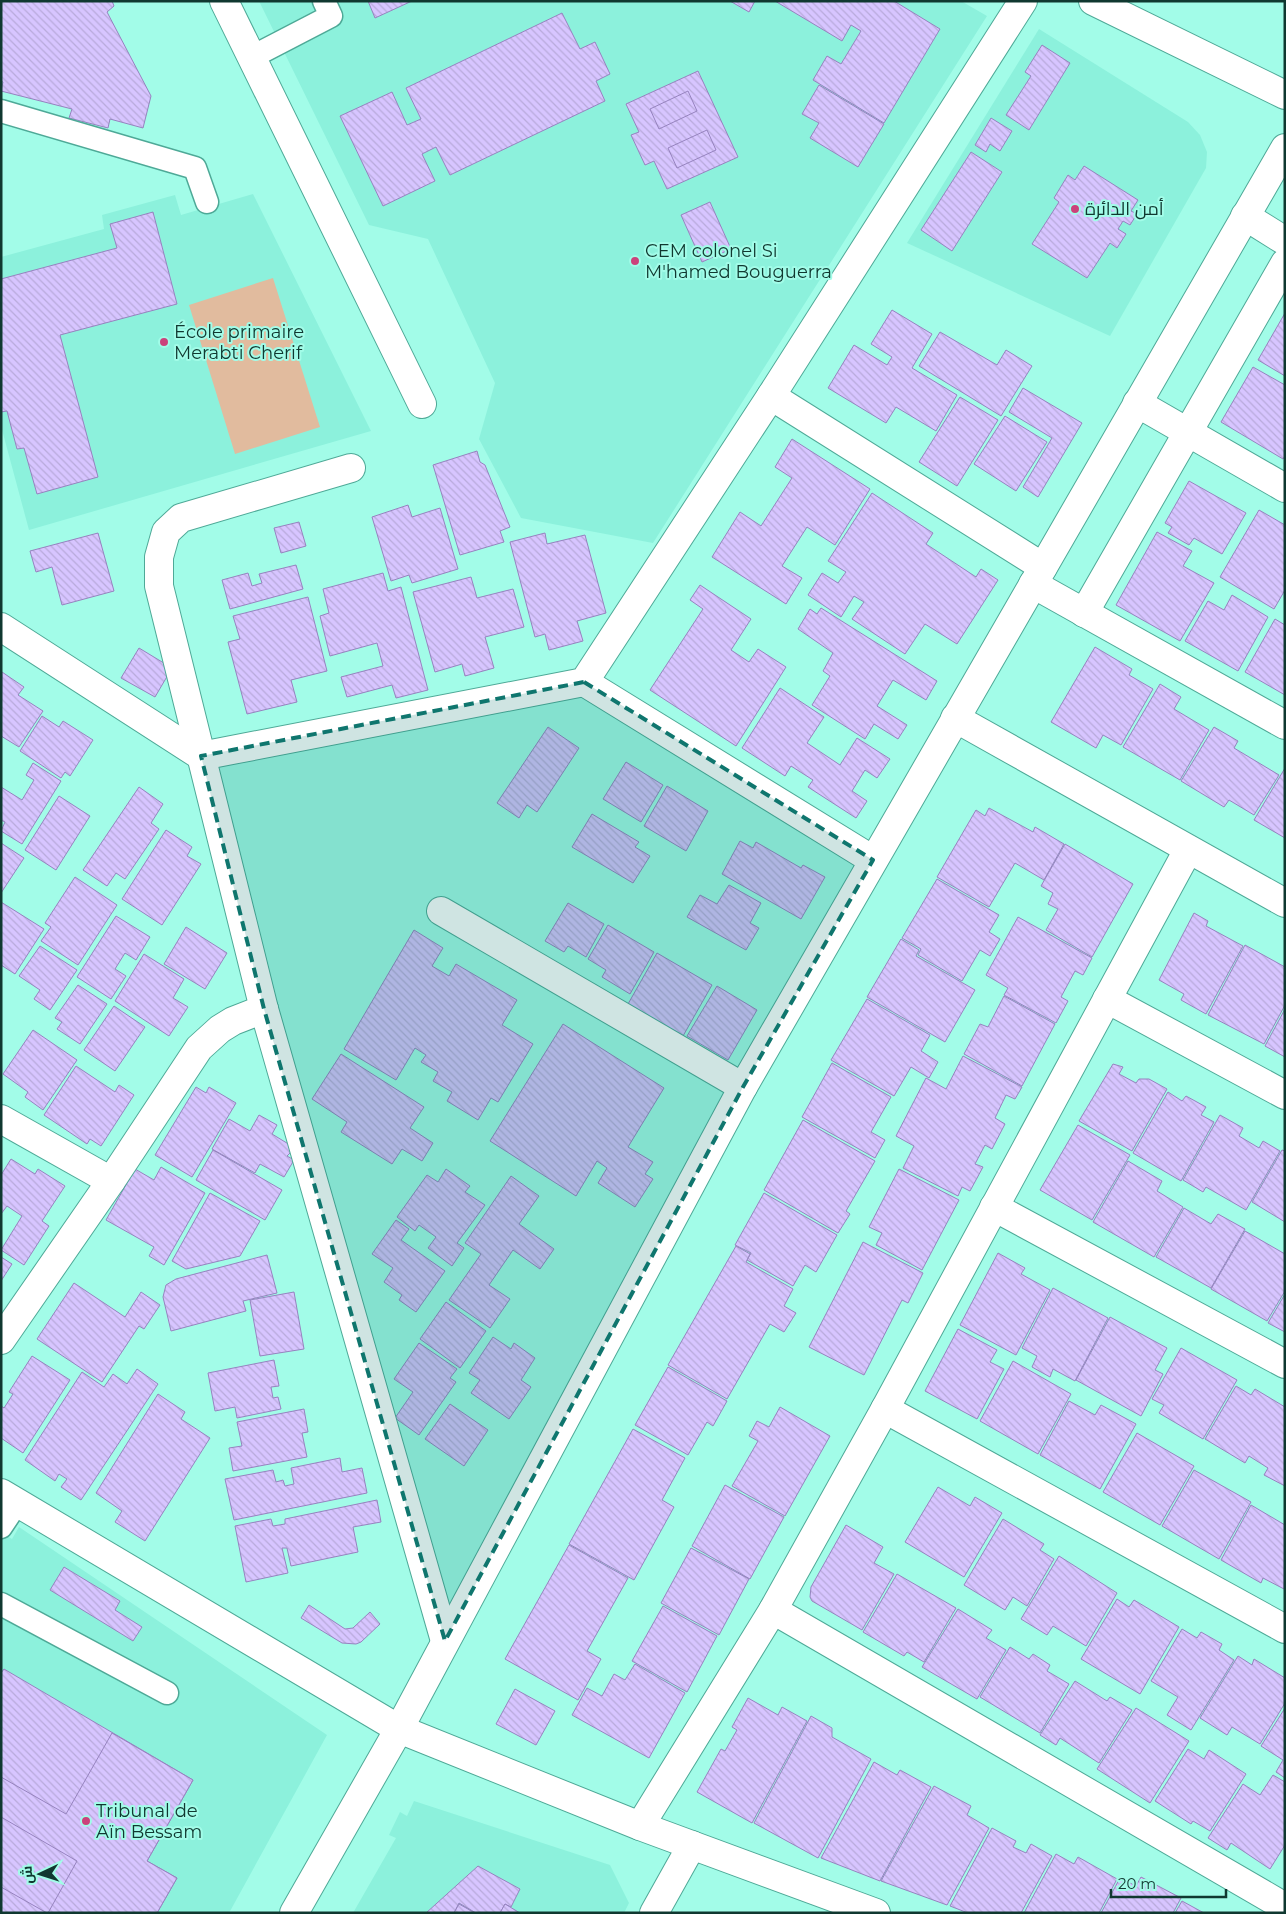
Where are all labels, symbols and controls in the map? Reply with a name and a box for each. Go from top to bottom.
place label: أمن الدائرة [1085,198,1164,220]
marker: أمن الدائرة [1069,203,1081,215]
place label: CEM colonel Si M'hamed Bouguerra [645,240,832,283]
marker: CEM colonel Si M'hamed Bouguerra [629,255,641,267]
place label: École primaire Merabti Cherif [174,321,304,364]
marker: École primaire Merabti Cherif [158,336,170,348]
place label: Tribunal de Aïn Bessam [96,1800,202,1843]
marker: Tribunal de Aïn Bessam [80,1815,92,1827]
north arrow [15,1849,65,1899]
text: ش [17,1865,37,1884]
scale bar [1111,1866,1226,1898]
text: 20 m [1118,1874,1156,1893]

